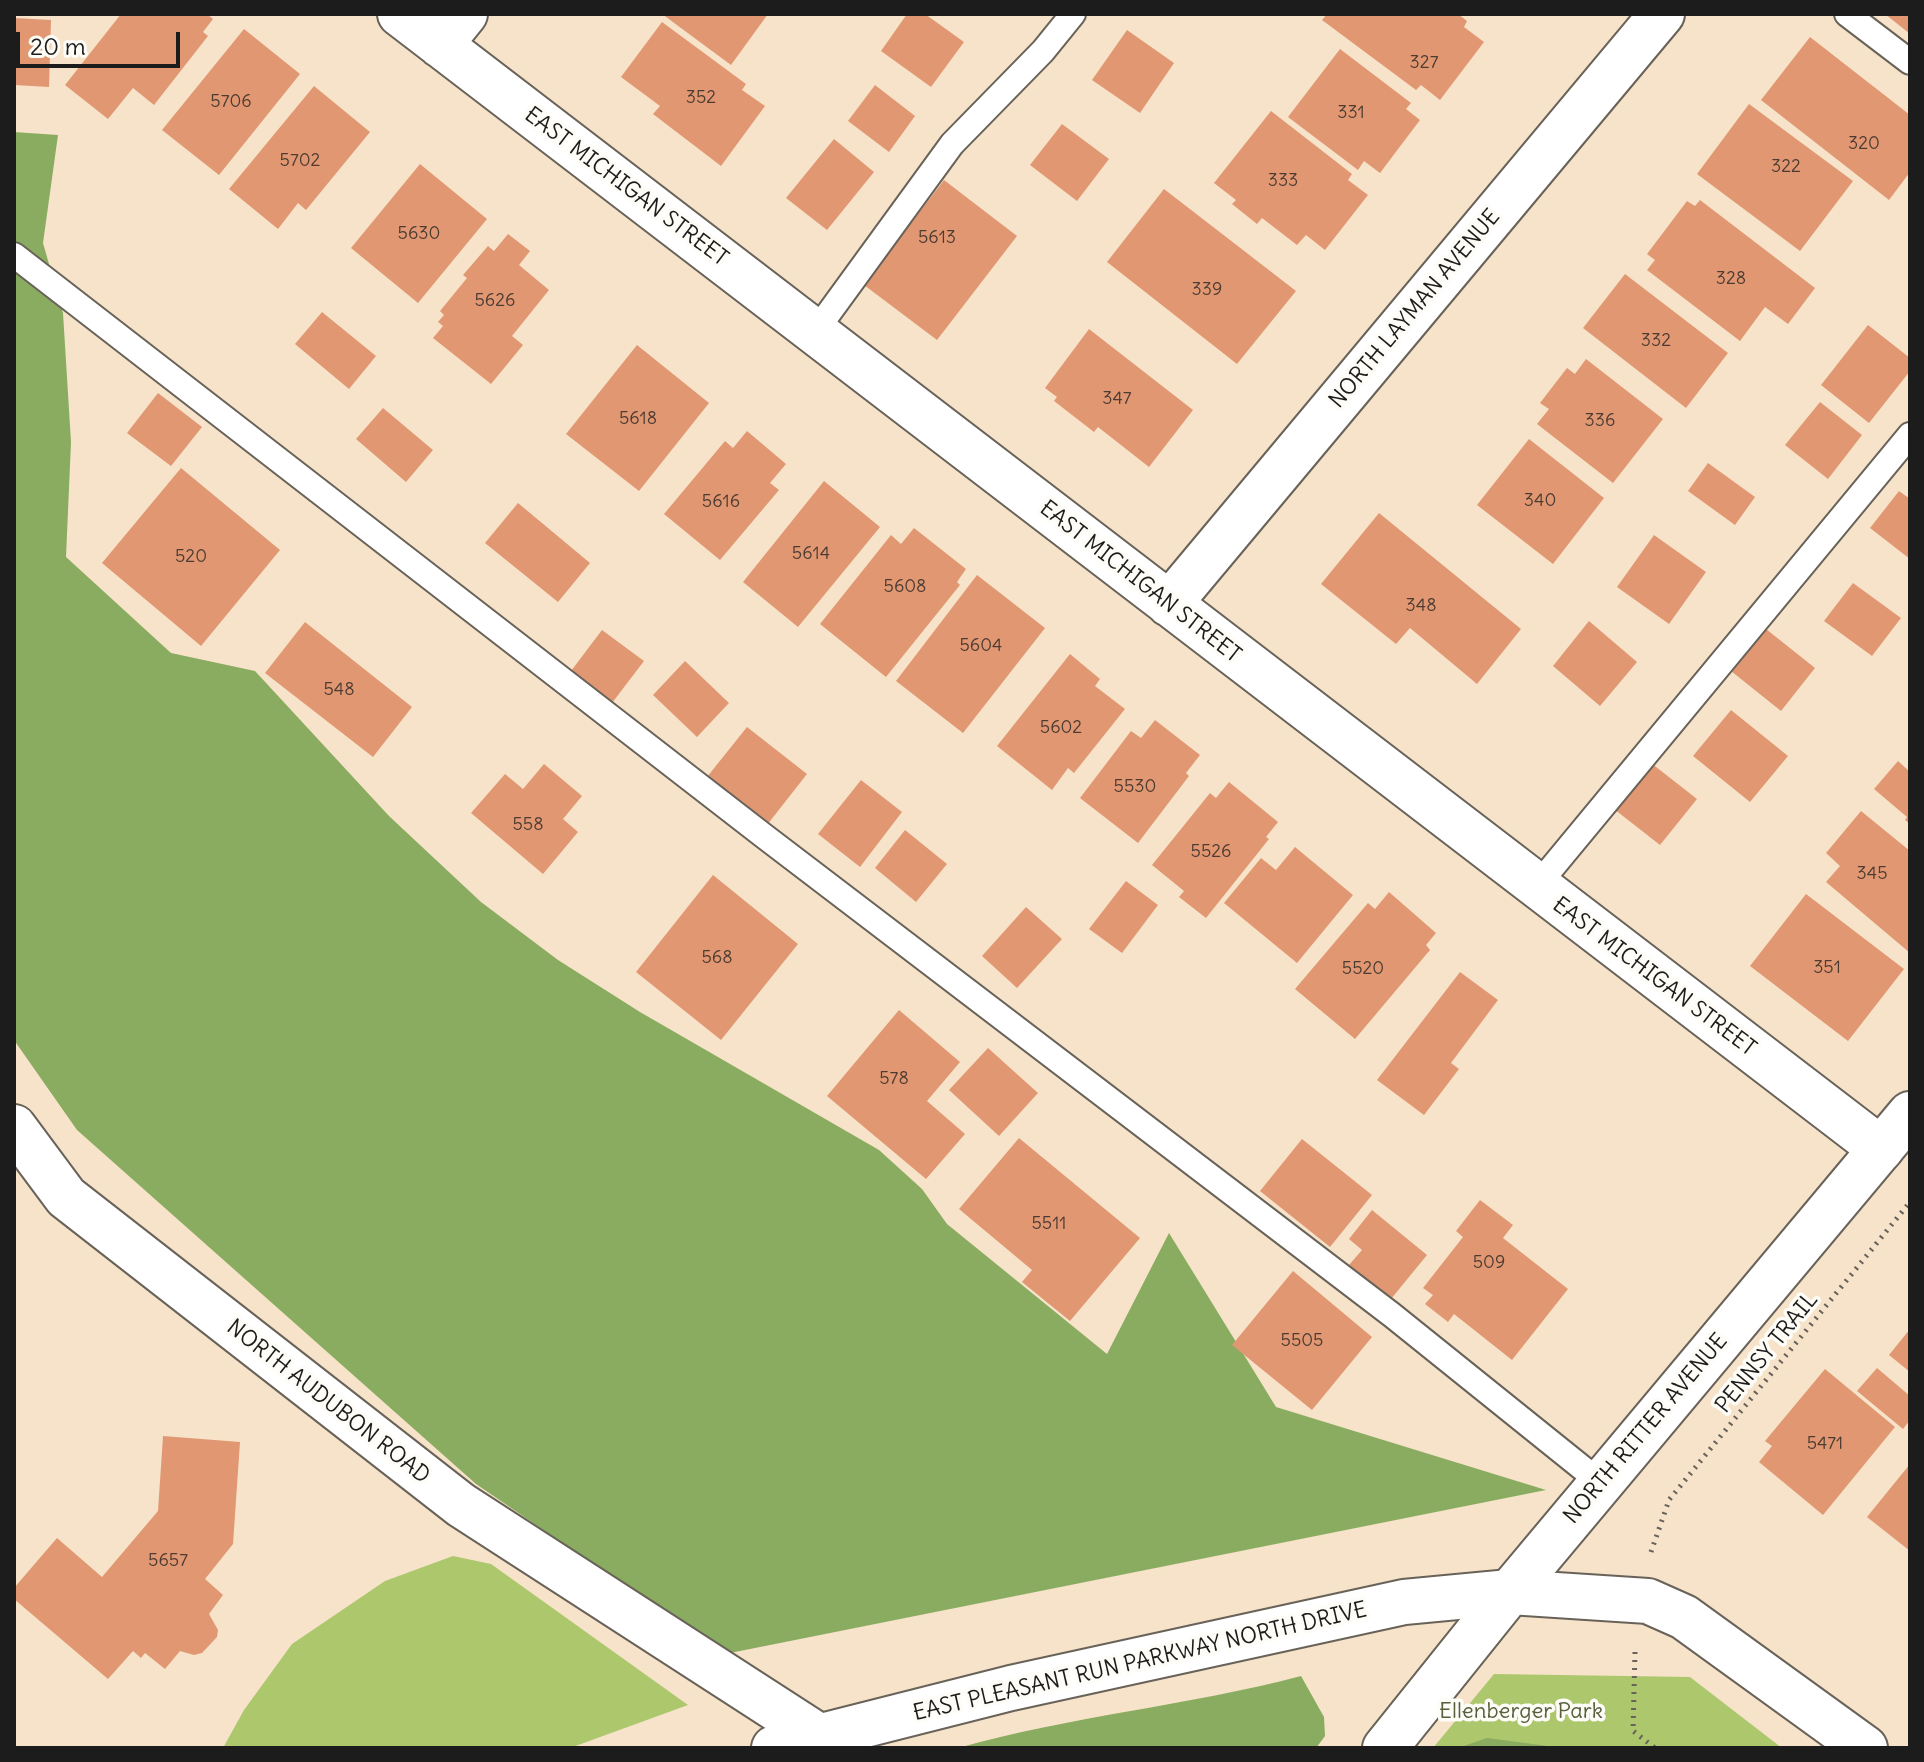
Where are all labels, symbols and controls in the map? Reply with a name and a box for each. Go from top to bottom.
scale bar [20,16,184,66]
text: 20 m [30,31,86,61]
house number: 327 [1410,52,1438,74]
house number: 352 [686,87,716,109]
house number: 5706 [210,91,252,113]
street label: EAST MICHIGAN STREET [519,102,733,272]
house number: 331 [1337,102,1365,124]
house number: 320 [1848,133,1880,155]
house number: 5702 [280,150,320,172]
house number: 322 [1771,156,1801,178]
house number: 333 [1268,170,1298,192]
street label: NORTH LAYMAN AVENUE [1324,204,1506,414]
house number: 5630 [398,223,440,245]
house number: 5613 [918,227,956,249]
house number: 328 [1716,268,1746,290]
house number: 339 [1192,279,1222,301]
house number: 5626 [475,290,515,312]
house number: 332 [1641,330,1671,352]
house number: 347 [1102,388,1132,410]
house number: 5618 [619,408,657,430]
house number: 336 [1585,410,1615,432]
house number: 340 [1524,490,1556,512]
house number: 5616 [702,491,740,513]
street label: EAST MICHIGAN STREET [1034,495,1246,669]
house number: 5614 [792,543,830,565]
house number: 520 [175,546,207,568]
house number: 5608 [884,576,926,598]
house number: 348 [1406,595,1436,617]
house number: 5604 [960,635,1002,657]
house number: 548 [323,679,355,701]
house number: 5602 [1040,717,1082,739]
house number: 5530 [1114,776,1156,798]
house number: 558 [512,814,544,836]
house number: 5526 [1191,841,1231,863]
house number: 345 [1857,863,1887,885]
street label: EAST MICHIGAN STREET [1547,892,1761,1062]
house number: 568 [701,947,733,969]
house number: 351 [1813,957,1841,979]
house number: 5520 [1342,958,1384,980]
house number: 578 [879,1068,909,1090]
house number: 5511 [1032,1213,1066,1235]
house number: 509 [1473,1252,1505,1274]
street label: PENNSY TRAIL [1710,1287,1824,1419]
street label: NORTH AUDUBON ROAD [221,1314,435,1490]
street label: NORTH RITTER AVENUE [1559,1328,1733,1530]
house number: 5505 [1281,1330,1323,1352]
house number: 5471 [1807,1433,1843,1455]
house number: 5657 [148,1550,188,1572]
street label: EAST PLEASANT RUN PARKWAY NORTH DRIVE [911,1597,1369,1727]
park label: Ellenberger Park [1439,1699,1603,1725]

